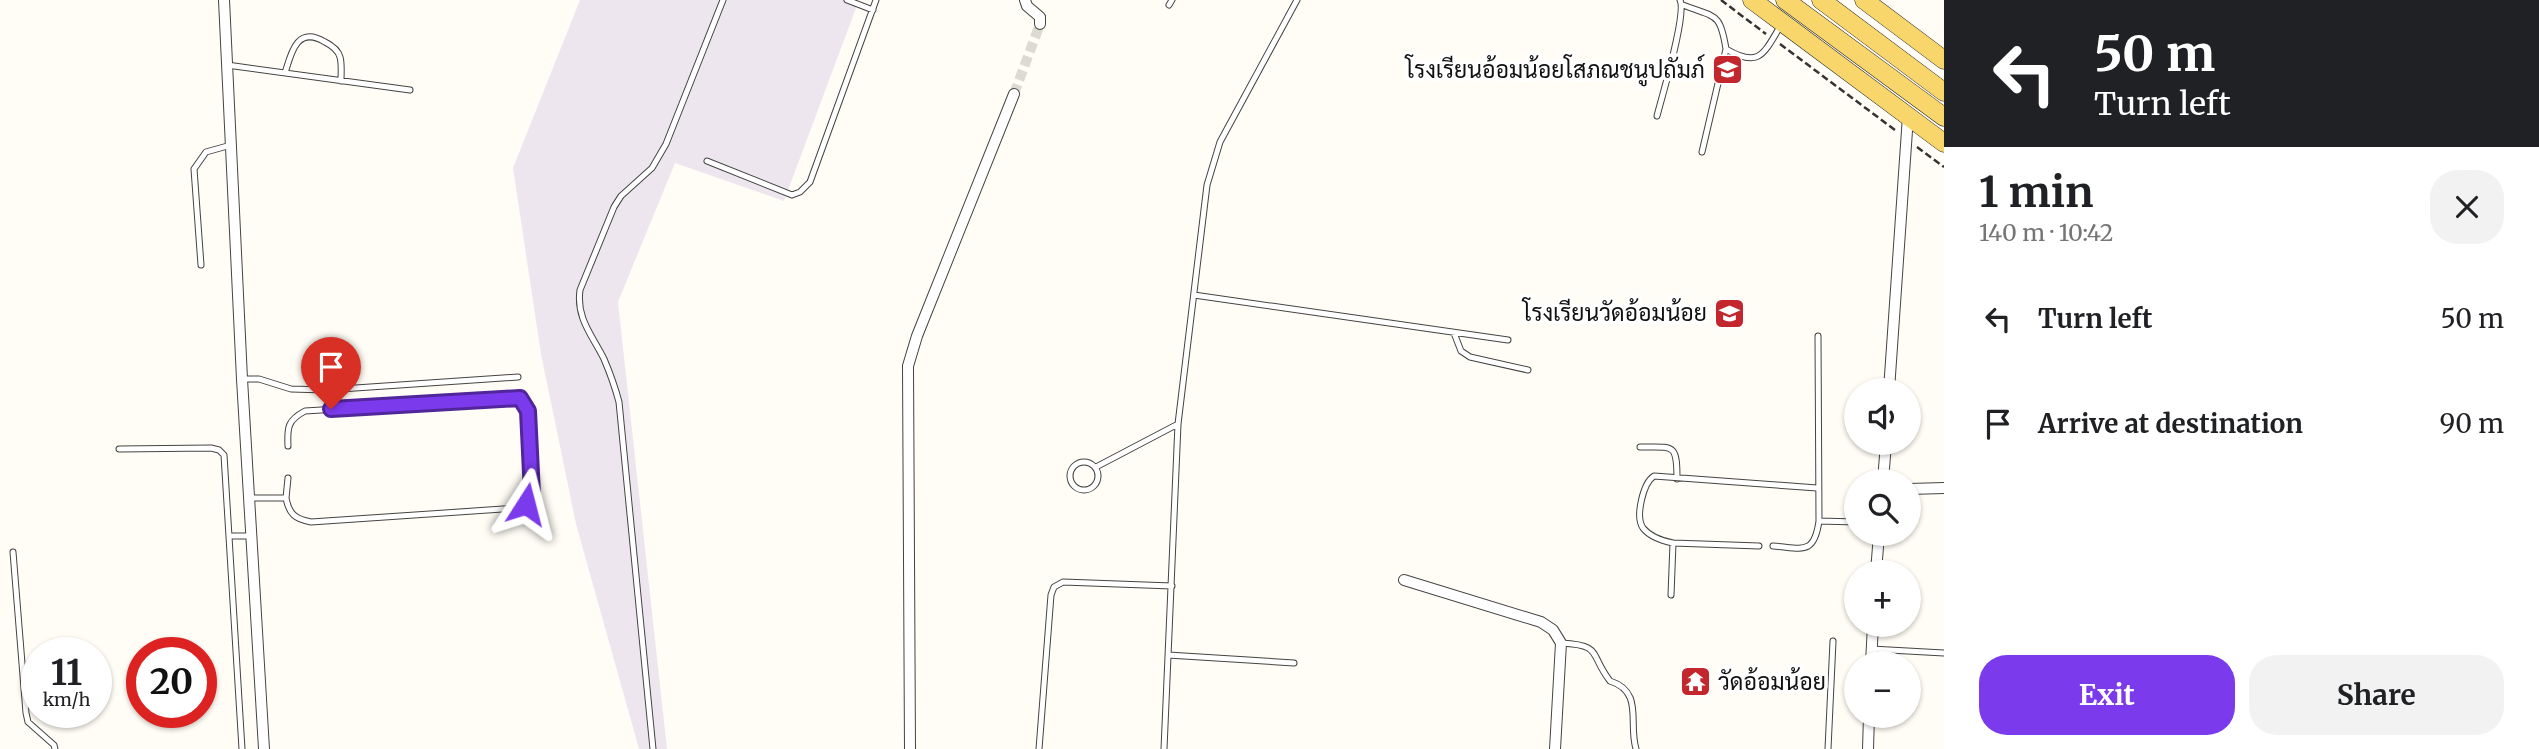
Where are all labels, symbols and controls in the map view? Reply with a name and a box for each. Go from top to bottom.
text: 50 m [2094,23,2215,84]
icon: left [1979,28,2070,119]
school or university icon: โรงเรียนอ้อมน้อยโสภณชนูปถัมภ์ [1711,53,1745,87]
place label: โรงเรียนอ้อมน้อยโสภณชนูปถัมภ์ [1404,54,1705,87]
text: Turn left [2094,84,2231,124]
text: 1 min [1979,166,2093,218]
button: close [2430,170,2504,244]
text: 140 m · 10:42 [1979,218,2114,247]
school or university icon: โรงเรียนวัดอ้อมน้อย [1713,296,1747,330]
place label: โรงเรียนวัดอ้อมน้อย [1521,297,1707,327]
icon: left [1979,300,2017,338]
text: Turn left [2038,302,2152,335]
text: 50 m [2440,302,2504,335]
pin [301,337,361,409]
icon: arrive [312,348,350,386]
map controls [1844,378,1921,728]
button: sound [1844,378,1921,455]
icon: arrive [1979,405,2017,443]
text: Arrive at destination [2038,407,2303,440]
text: 90 m [2440,407,2504,440]
position arrow [489,467,563,541]
button: search [1844,469,1921,546]
button: + [1844,560,1921,637]
speed limit sign: 20 [126,637,217,728]
text: 11 [51,651,82,695]
button: − [1844,651,1921,728]
button: Exit [1979,655,2235,735]
button: Share [2249,655,2504,735]
temple icon: วัดอ้อมน้อย [1678,665,1712,699]
place label: วัดอ้อมน้อย [1718,667,1826,696]
text: km/h [43,688,90,711]

